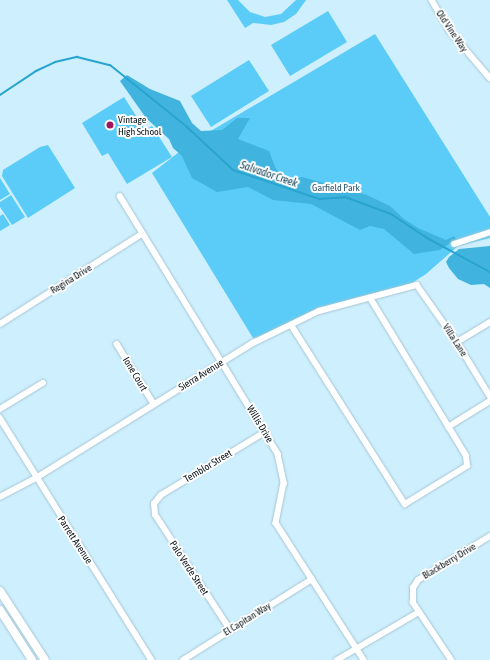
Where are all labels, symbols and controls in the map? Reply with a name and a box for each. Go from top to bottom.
street label: Old Vine Way [434,8,470,54]
place label: Vintage High School [118,113,161,136]
marker: Vintage High School [105,120,115,130]
water label: Salvador Creek [239,158,299,190]
park label: Garfield Park [312,182,360,194]
street label: Regina Drive [48,262,94,296]
street label: Villa Lane [440,321,470,359]
street label: Ione Court [120,355,150,393]
street label: Sierra Avenue [176,357,226,393]
street label: Willis Drive [244,403,276,445]
street label: Temblor Street [182,447,234,485]
street label: Parrett Avenue [55,514,95,566]
street label: Palo Verde Street [167,538,211,598]
street label: Blackberry Drive [420,540,478,582]
street label: El Capitan Way [221,600,273,638]

